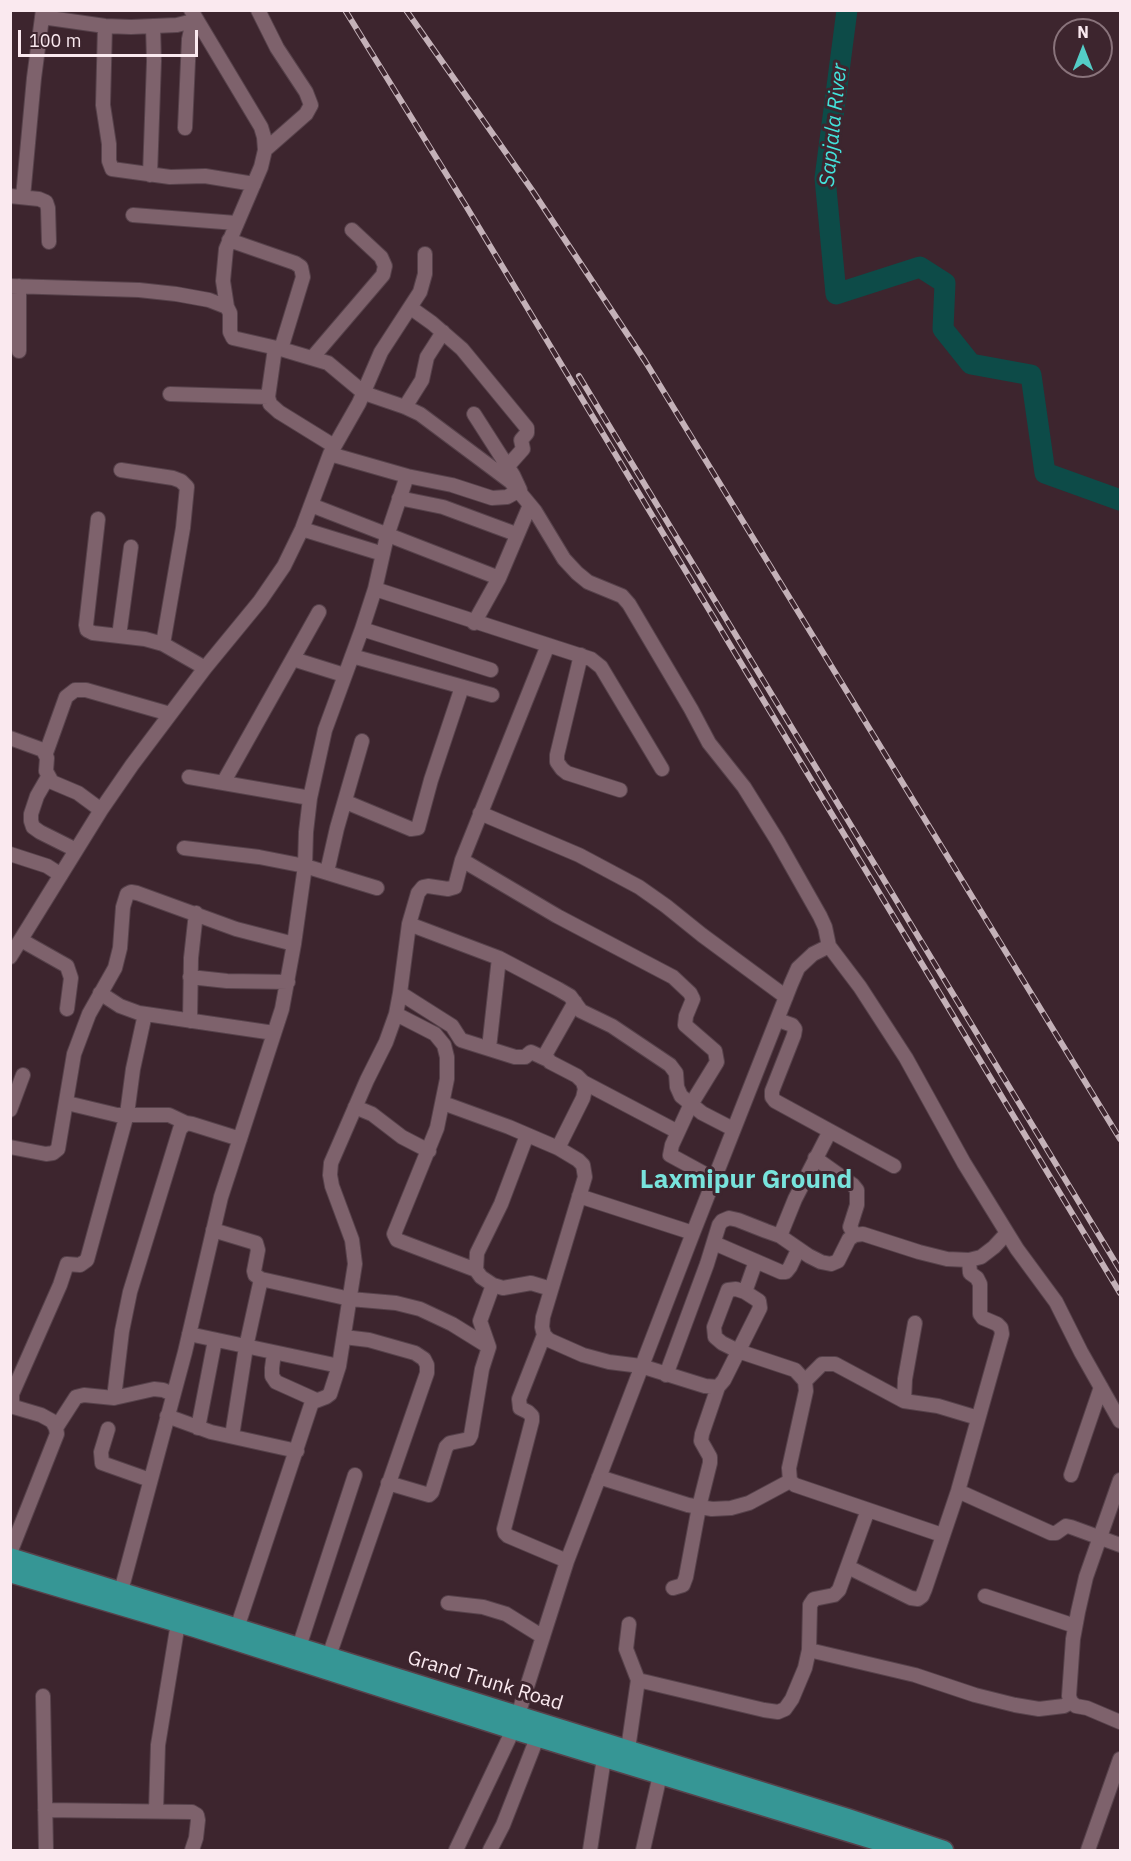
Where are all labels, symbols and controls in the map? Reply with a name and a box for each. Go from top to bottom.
scale bar [21,18,201,56]
north arrow [1053,18,1113,78]
text: N [1077,22,1089,42]
text: 100 m [29,29,81,52]
water label: Sapjala River [815,62,853,188]
district label: Laxmipur Ground [640,1164,852,1196]
street label: Grand Trunk Road [404,1646,566,1716]

